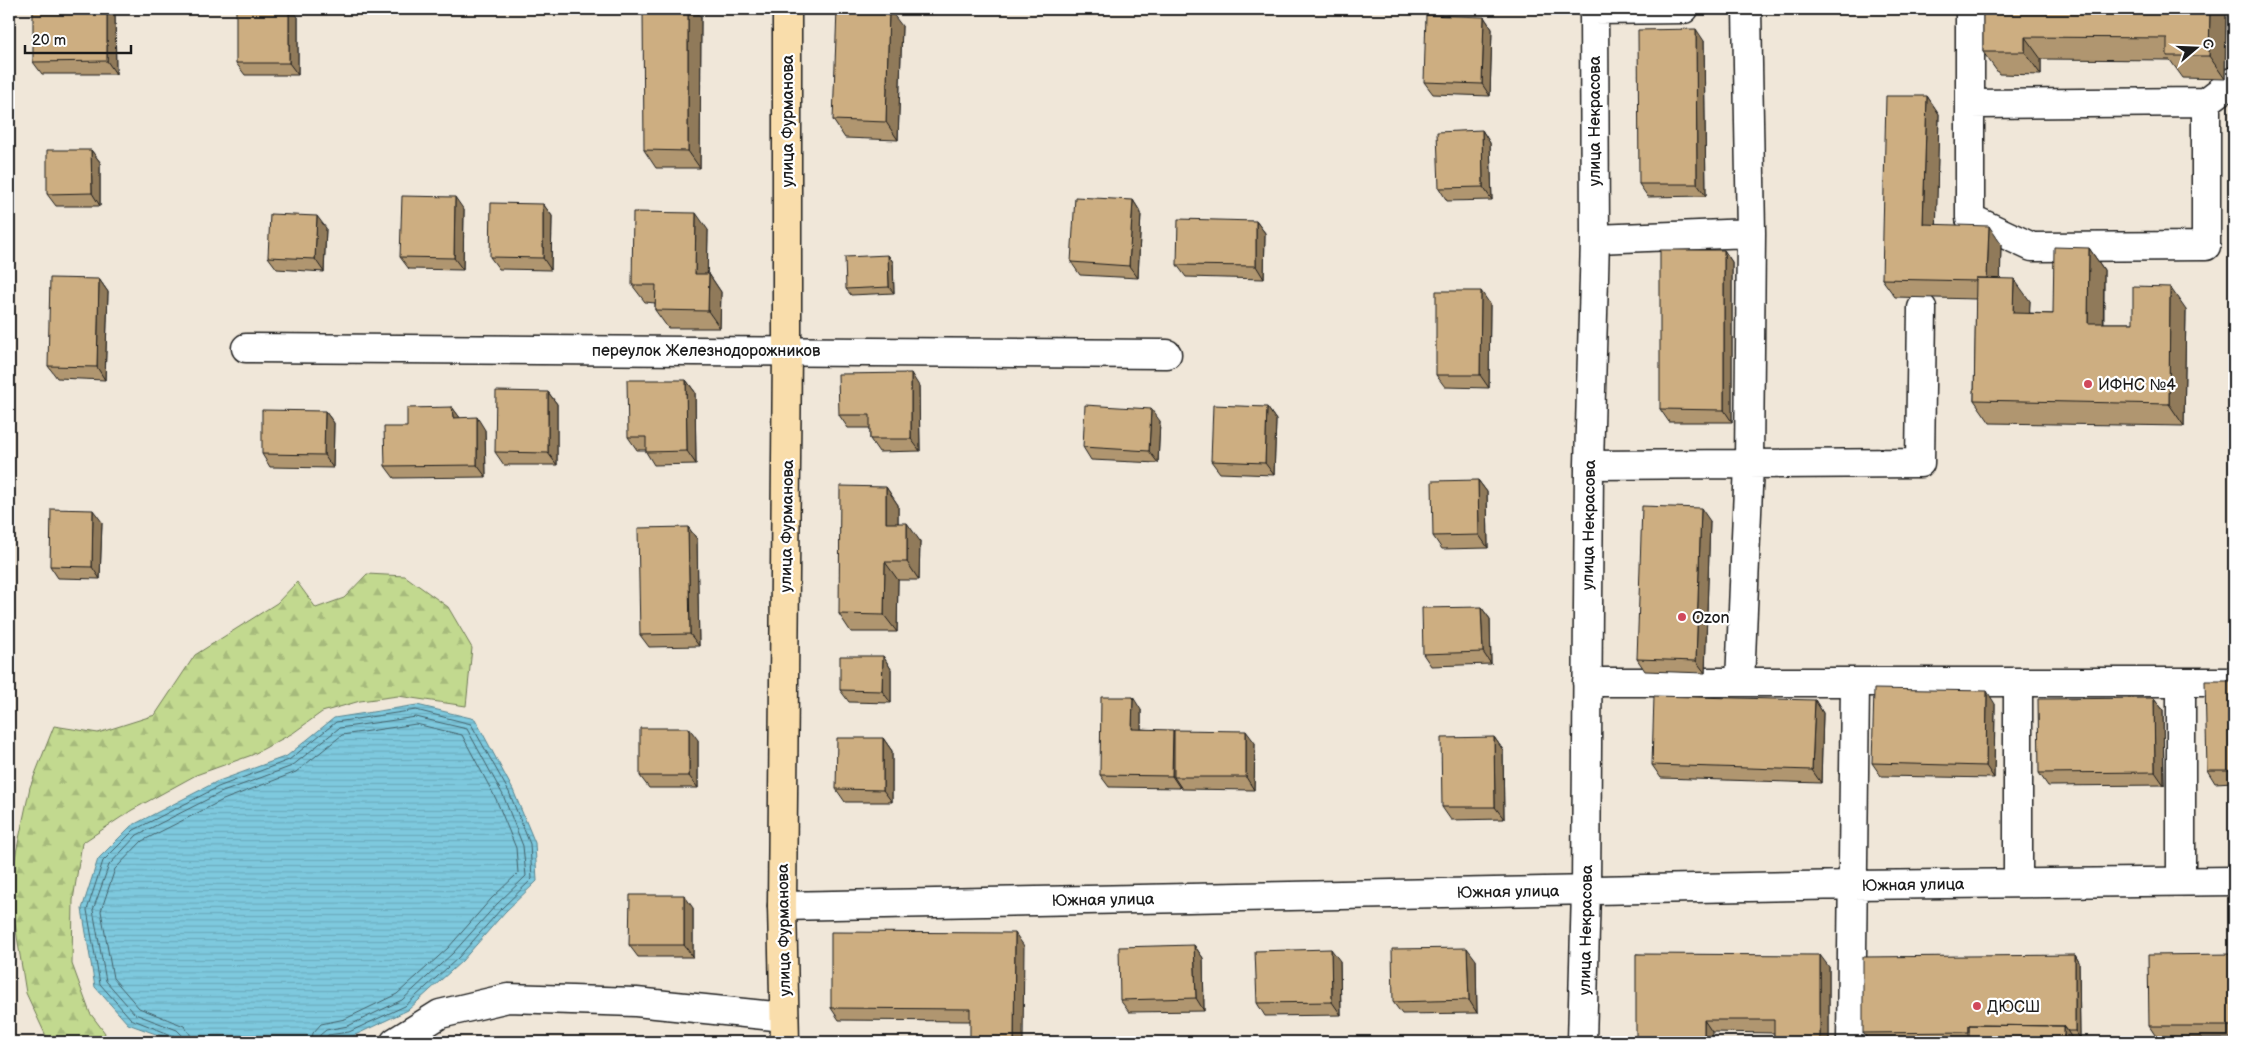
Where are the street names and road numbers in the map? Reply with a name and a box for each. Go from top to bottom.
street label: улица Фурманова [779,54,798,187]
street label: улица Некрасова [1586,55,1605,186]
street label: переулок Железнодорожников [592,342,821,361]
street label: улица Фурманова [777,459,798,592]
street label: улица Некрасова [1579,459,1600,590]
street label: улица Фурманова [774,863,795,996]
street label: улица Некрасова [1576,864,1597,995]
street label: Южная улица [1861,875,1965,896]
street label: Южная улица [1456,882,1560,903]
street label: Южная улица [1051,890,1155,911]

